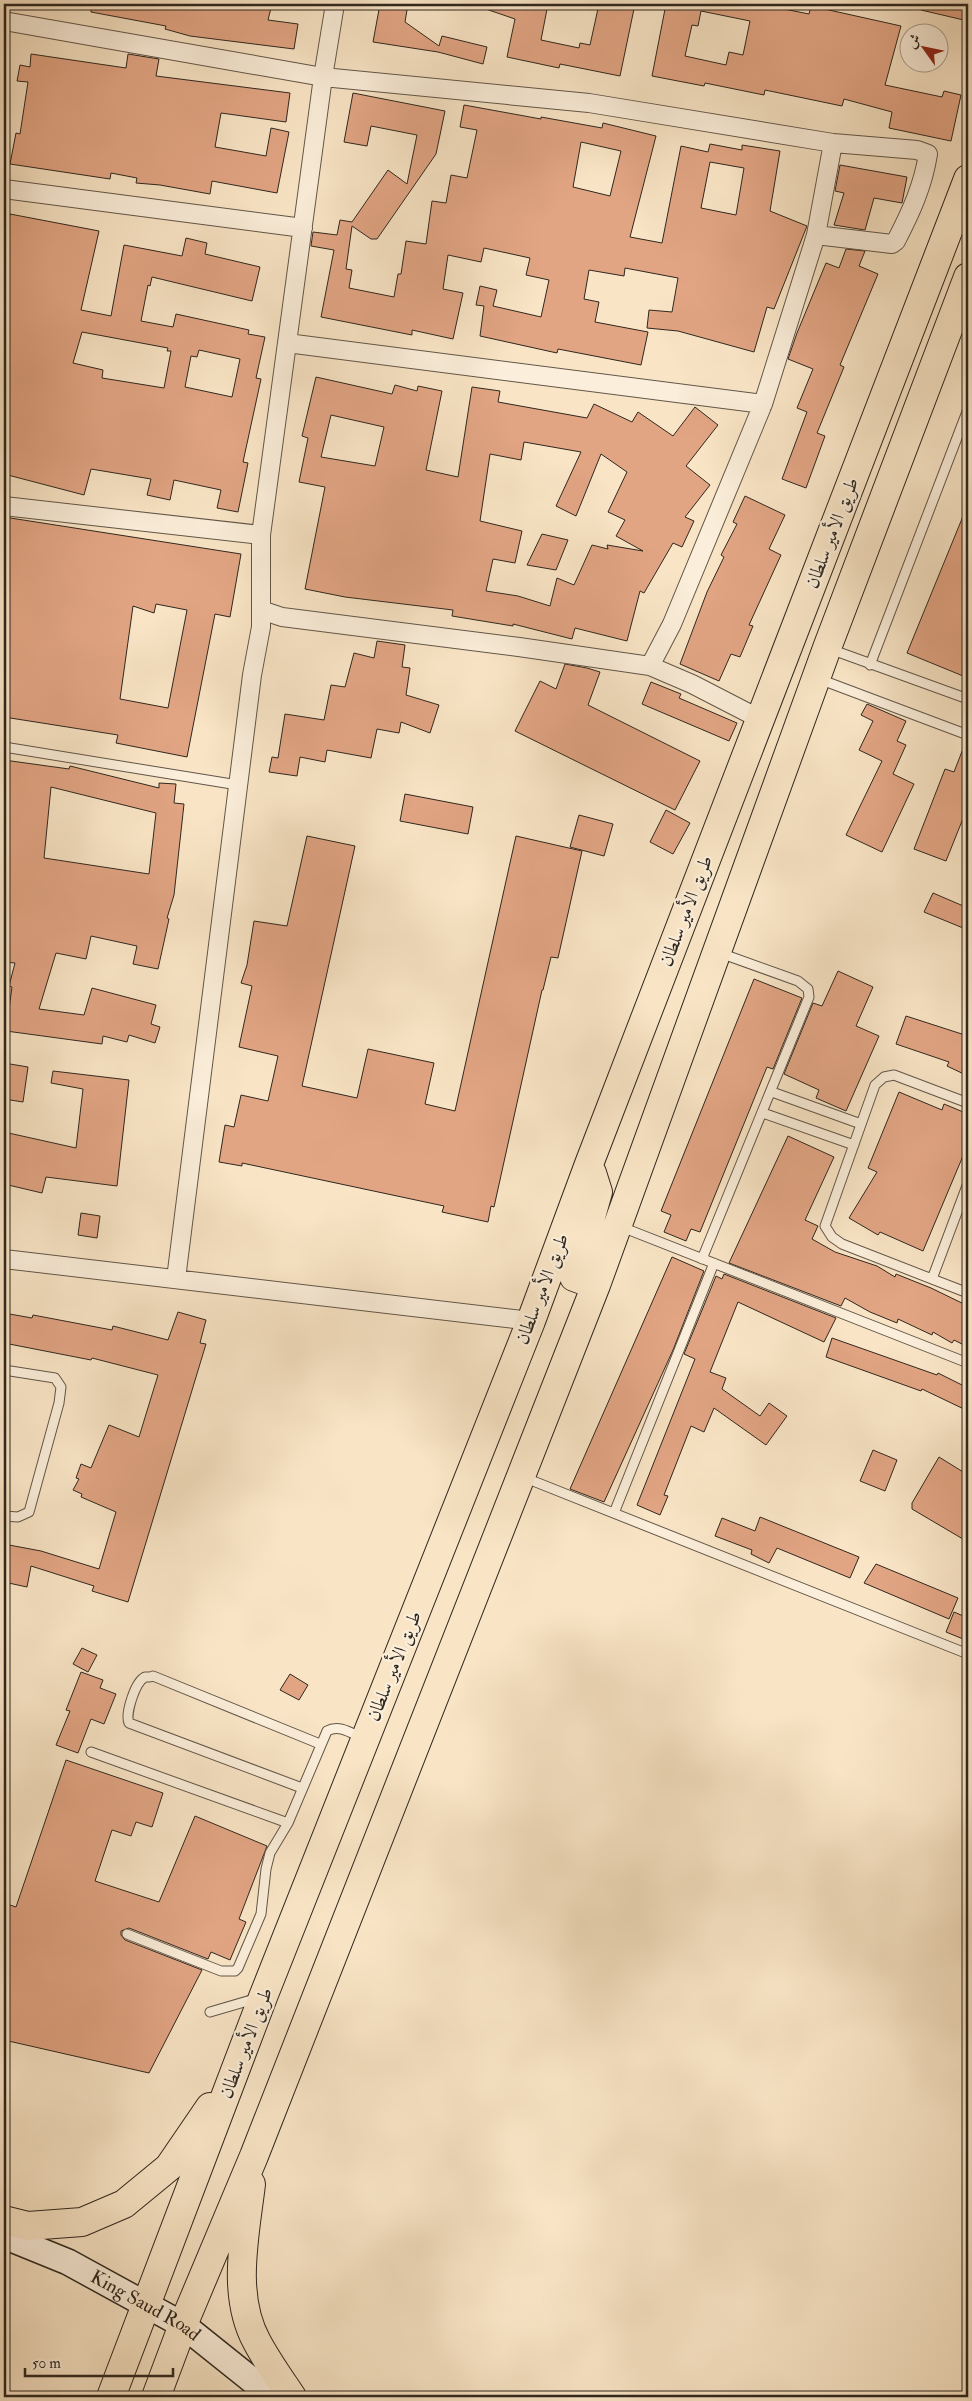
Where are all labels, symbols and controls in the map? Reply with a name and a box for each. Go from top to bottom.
north arrow [900,22,950,72]
text: ش [903,31,924,52]
street label: طريق الأمير سلطان [798,473,864,592]
street label: طريق الأمير سلطان [652,851,718,970]
street label: طريق الأمير سلطان [508,1229,574,1348]
street label: طريق الأمير سلطان [359,1606,427,1725]
street label: طريق الأمير سلطان [212,1983,278,2102]
street label: King Saud Road [86,2265,206,2347]
scale bar [25,2346,172,2378]
text: 50 m [32,2354,61,2373]

